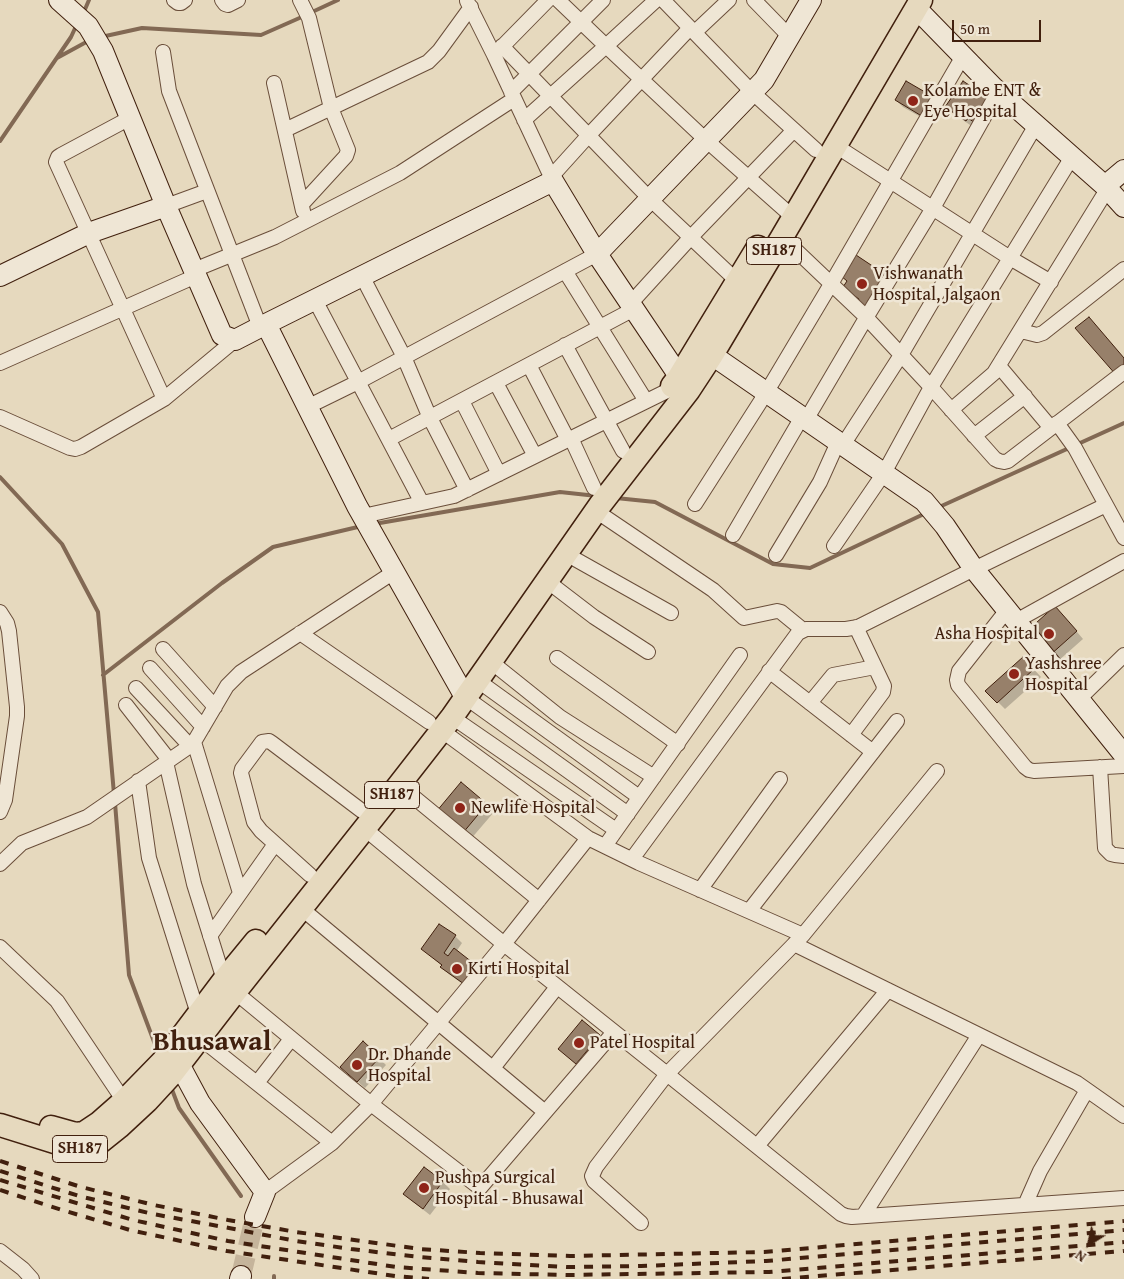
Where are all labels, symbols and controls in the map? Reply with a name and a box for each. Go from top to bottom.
scale bar [954,10,1043,42]
text: 50 m [960,18,990,39]
place label: Kolambe ENT & Eye Hospital [924,80,1041,122]
marker: Kolambe ENT & Eye Hospital [906,94,920,108]
road number: SH187 [746,238,802,264]
place label: Vishwanath Hospital, Jalgaon [873,263,1000,306]
marker: Vishwanath Hospital, Jalgaon [855,277,869,291]
place label: Asha Hospital [934,623,1038,645]
marker: Asha Hospital [1042,627,1056,641]
place label: Yashshree Hospital [1025,653,1102,696]
marker: Yashshree Hospital [1007,667,1021,681]
road number: SH187 [364,782,420,808]
place label: Newlife Hospital [471,797,595,819]
marker: Newlife Hospital [453,801,467,815]
place label: Kirti Hospital [468,958,569,980]
marker: Kirti Hospital [450,962,464,976]
district label: Bhusawal [153,1026,271,1060]
place label: Patel Hospital [590,1032,695,1054]
marker: Patel Hospital [572,1036,586,1050]
place label: Dr. Dhande Hospital [368,1044,451,1086]
marker: Dr. Dhande Hospital [350,1058,364,1072]
road number: SH187 [52,1136,108,1162]
place label: Pushpa Surgical Hospital - Bhusawal [435,1167,584,1210]
marker: Pushpa Surgical Hospital - Bhusawal [417,1181,431,1195]
north arrow [1064,1219,1114,1269]
text: N [1071,1245,1090,1267]

